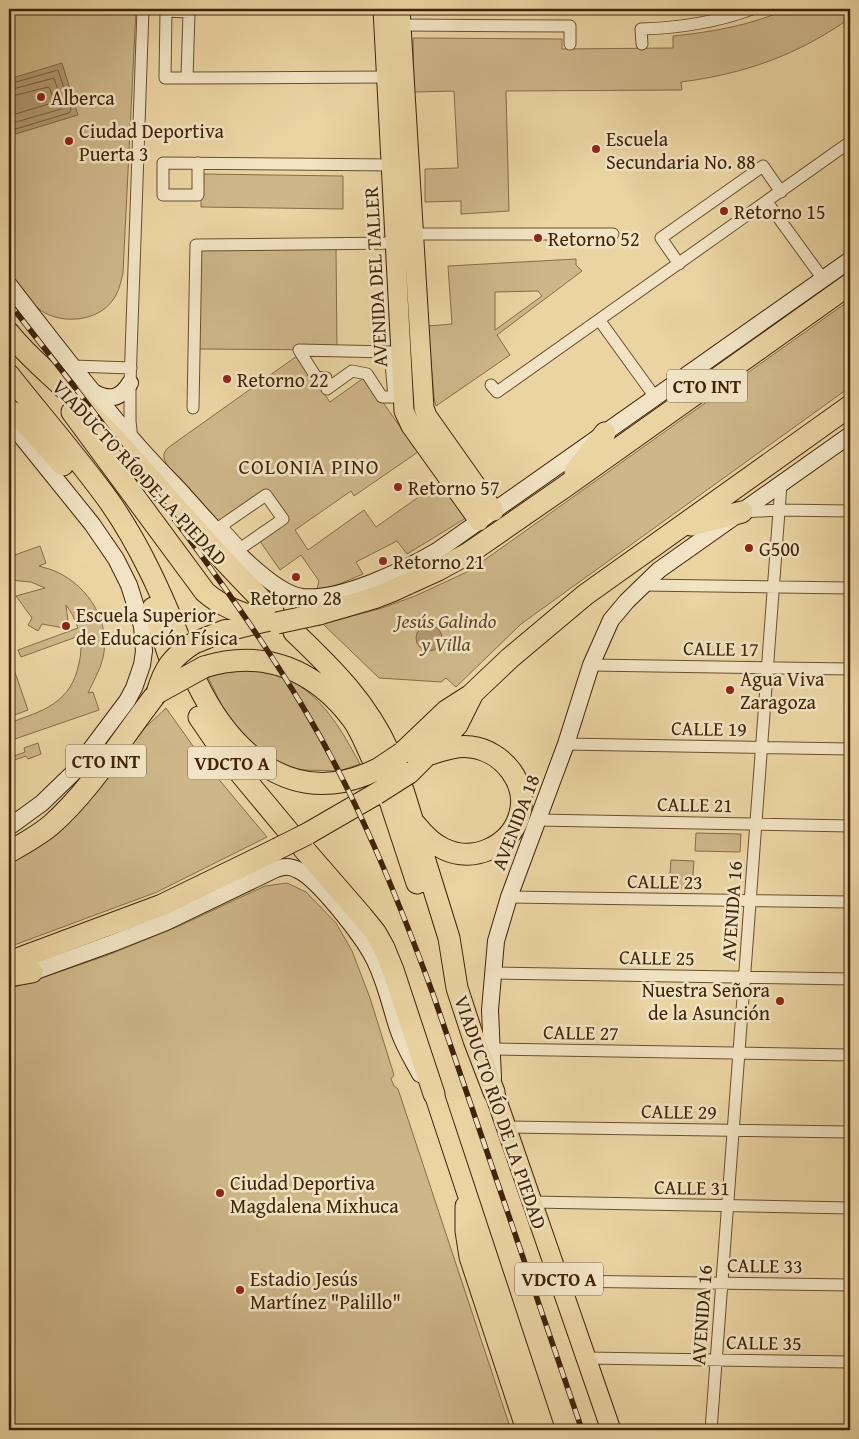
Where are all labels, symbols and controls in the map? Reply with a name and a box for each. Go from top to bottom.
place label: Alberca [51,83,115,112]
marker: Alberca [35,91,47,103]
place label: Ciudad Deportiva Puerta 3 [79,116,225,168]
place label: Escuela Secundaria No. 88 [606,124,756,176]
marker: Ciudad Deportiva Puerta 3 [63,135,75,147]
marker: Escuela Secundaria No. 88 [590,143,602,155]
street label: AVENIDA DEL TALLER [356,185,394,368]
place label: Retorno 15 [734,197,826,226]
marker: Retorno 15 [718,205,730,217]
place label: Retorno 52 [548,224,640,253]
marker: Retorno 52 [532,232,544,244]
place label: Retorno 22 [237,365,329,394]
road number: CTO INT [667,370,747,402]
street label: VIADUCTO RÍO DE LA PIEDAD [46,372,234,572]
marker: Retorno 22 [221,373,233,385]
district label: COLONIA PINO [239,451,379,482]
place label: Retorno 57 [408,473,500,502]
marker: Retorno 57 [392,481,404,493]
place label: G500 [759,534,800,563]
marker: G500 [743,542,755,554]
place label: Retorno 21 [393,547,485,576]
marker: Retorno 21 [377,555,389,567]
marker: Retorno 28 [290,571,302,583]
place label: Retorno 28 [250,583,342,612]
place label: Escuela Superior de Educación Física [76,600,239,652]
park label: Jesús Galindo y Villa [393,606,497,658]
marker: Escuela Superior de Educación Física [60,620,72,632]
street label: CALLE 17 [683,633,759,663]
place label: Agua Viva Zaragoza [740,664,825,716]
marker: Agua Viva Zaragoza [724,684,736,696]
street label: CALLE 19 [671,713,747,743]
road number: CTO INT [66,744,146,778]
road number: VDCTO A [188,746,276,780]
street label: AVENIDA 18 [483,770,547,874]
street label: CALLE 21 [657,789,733,819]
street label: AVENIDA 16 [713,860,749,962]
street label: CALLE 23 [627,866,703,896]
street label: CALLE 25 [619,942,695,972]
place label: Nuestra Señora de la Asunción [642,975,771,1027]
street label: VIADUCTO RÍO DE LA PIEDAD [447,991,555,1233]
marker: Nuestra Señora de la Asunción [774,995,786,1007]
street label: CALLE 27 [543,1017,619,1047]
street label: CALLE 29 [641,1096,717,1126]
place label: Ciudad Deportiva Magdalena Mixhuca [230,1168,399,1220]
street label: CALLE 31 [654,1172,730,1202]
marker: Ciudad Deportiva Magdalena Mixhuca [214,1187,226,1199]
street label: CALLE 33 [727,1250,803,1280]
road number: VDCTO A [515,1262,603,1296]
place label: Estadio Jesús Martínez "Palillo" [250,1264,401,1316]
street label: AVENIDA 16 [683,1264,719,1366]
marker: Estadio Jesús Martínez "Palillo" [234,1284,246,1296]
street label: CALLE 35 [726,1327,802,1357]

